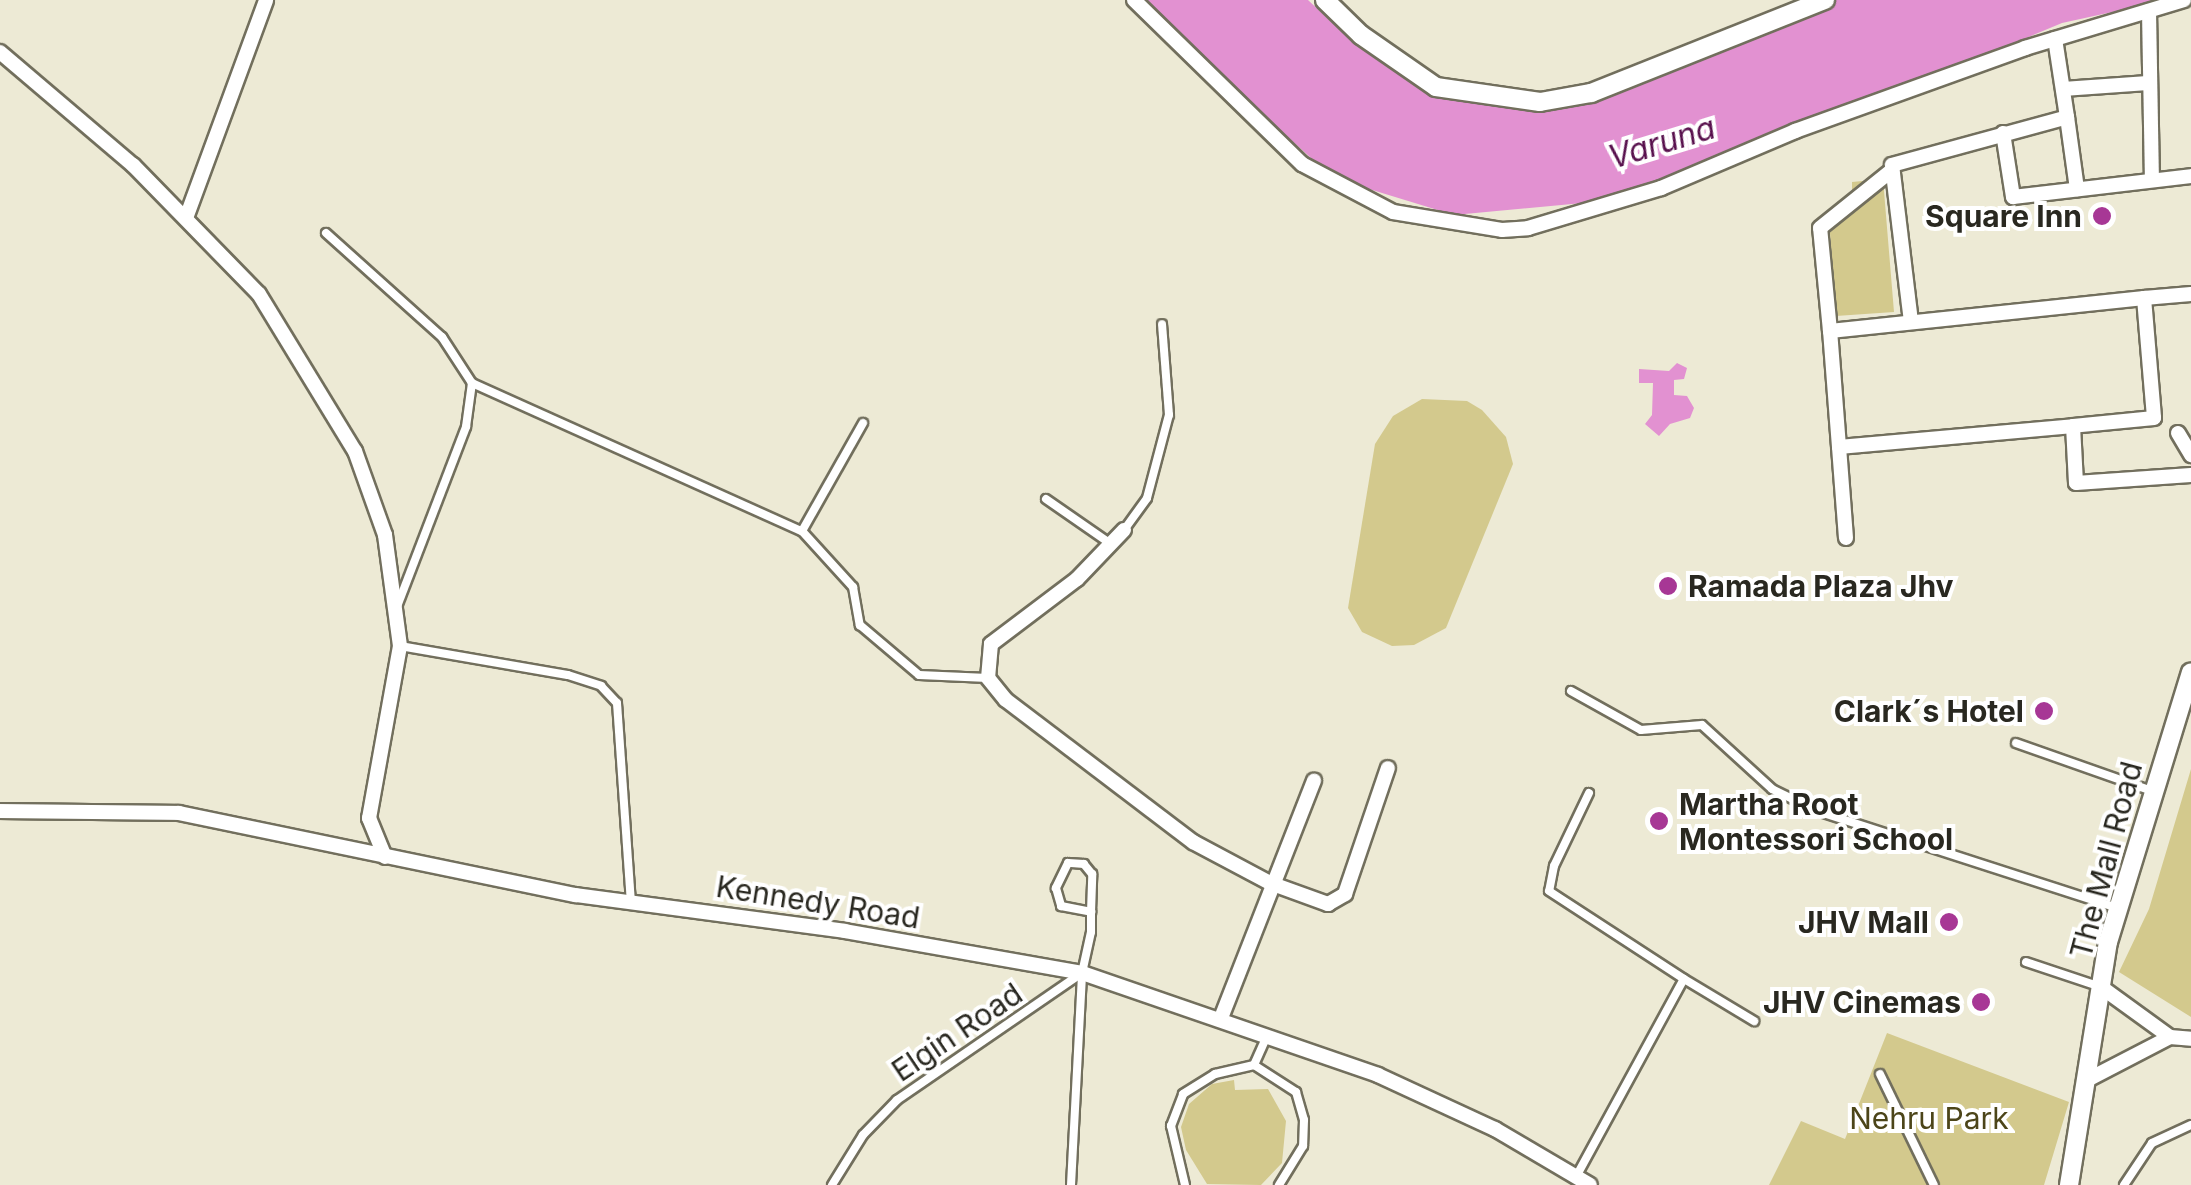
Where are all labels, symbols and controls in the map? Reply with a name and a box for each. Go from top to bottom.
water label: Varuna [1604,109,1720,177]
place label: Square Inn [1925,198,2082,234]
marker: Square Inn [2091,205,2113,227]
place label: Ramada Plaza Jhv [1688,568,1954,604]
marker: Ramada Plaza Jhv [1657,575,1679,597]
place label: Clark´s Hotel [1834,693,2024,729]
marker: Clark´s Hotel [2033,700,2055,722]
street label: The Mall Road [2062,758,2150,962]
place label: Martha Root Montessori School [1679,786,1953,856]
marker: Martha Root Montessori School [1648,810,1670,832]
street label: Kennedy Road [714,868,922,936]
place label: JHV Mall [1798,904,1929,940]
marker: JHV Mall [1938,911,1960,933]
street label: Elgin Road [885,975,1029,1089]
place label: JHV Cinemas [1763,984,1961,1020]
marker: JHV Cinemas [1970,991,1992,1013]
park label: Nehru Park [1849,1100,2009,1136]

